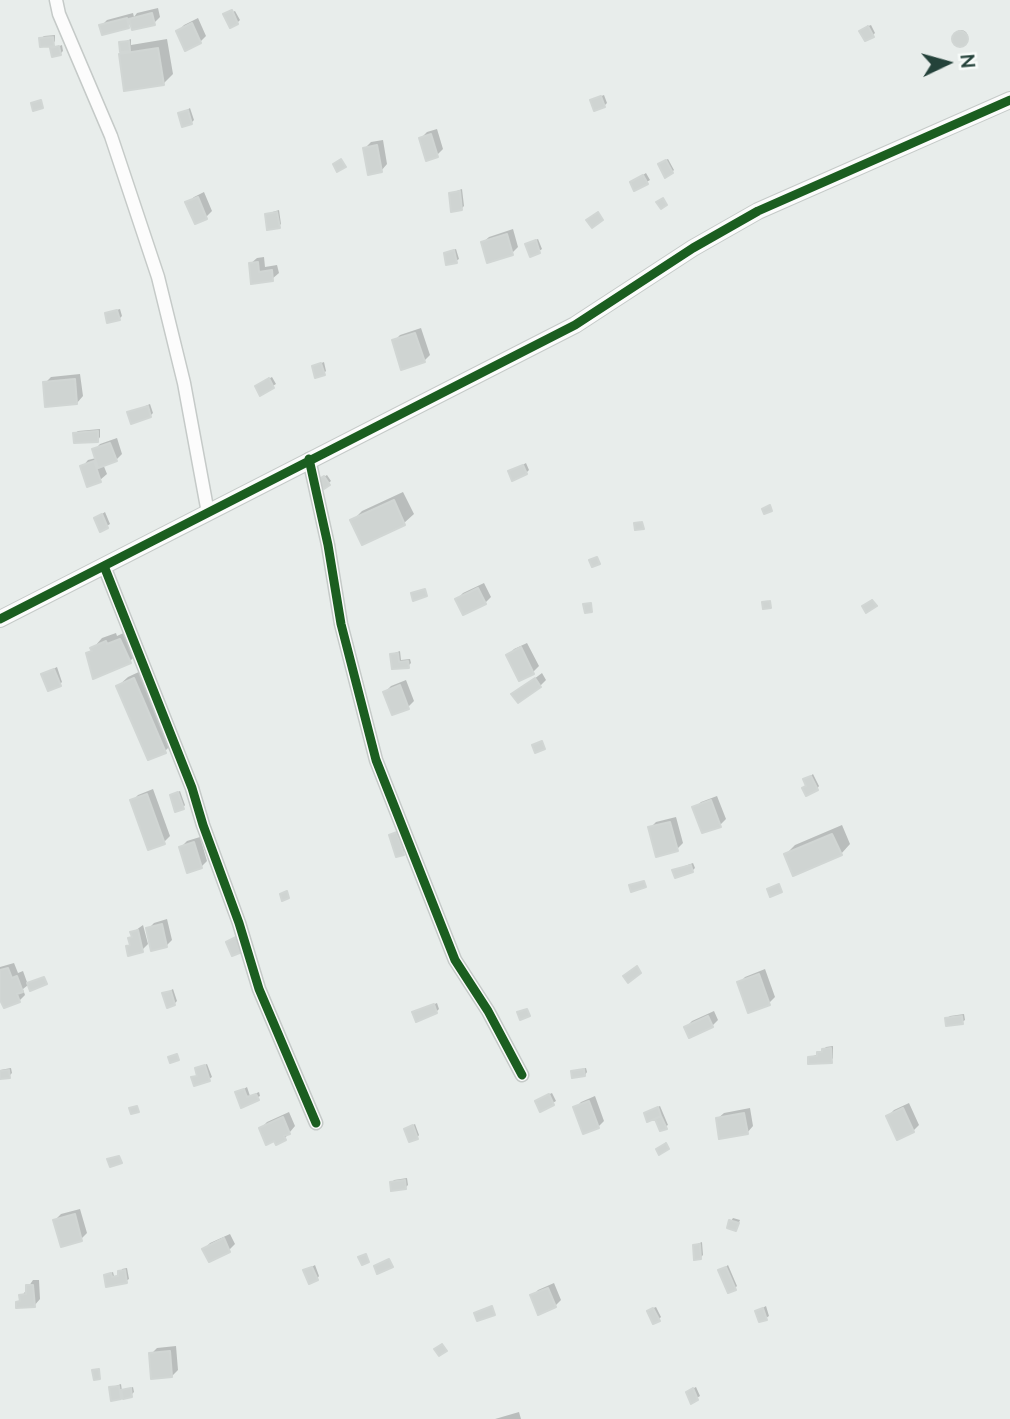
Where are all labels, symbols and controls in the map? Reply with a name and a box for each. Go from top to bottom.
north arrow [912,28,982,98]
text: N [955,53,980,69]

